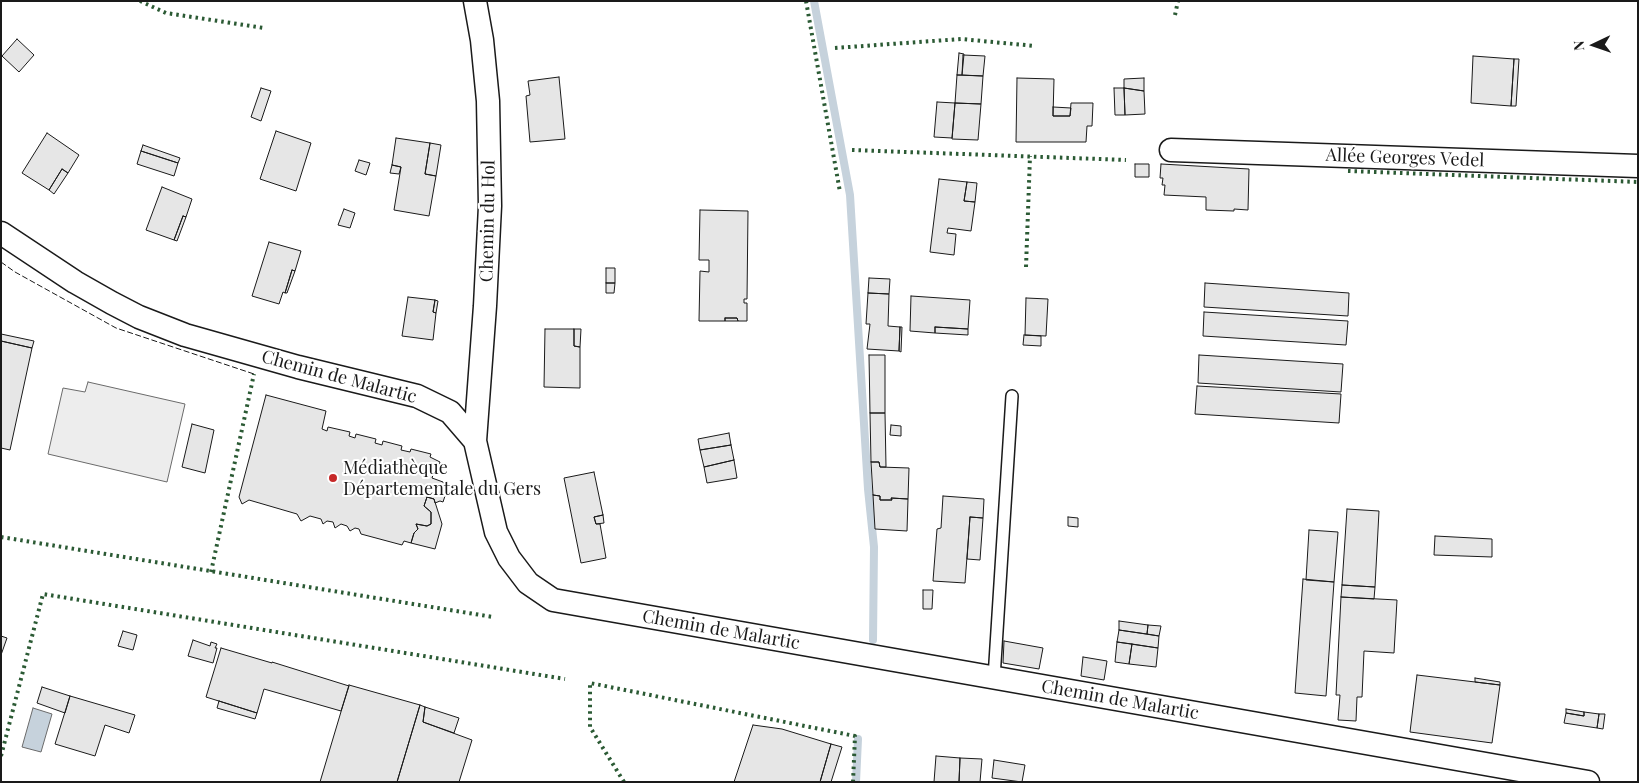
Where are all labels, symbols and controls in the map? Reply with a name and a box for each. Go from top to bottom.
north arrow [1569,20,1619,70]
text: N [1569,40,1588,51]
street label: Allée Georges Vedel [1325,144,1485,172]
street label: Chemin du Hol [476,160,500,282]
street label: Chemin de Malartic [259,346,419,408]
place label: Médiathèque Départementale du Gers [343,457,541,499]
marker: Médiathèque Départementale du Gers [327,472,339,484]
street label: Chemin de Malartic [640,606,802,654]
street label: Chemin de Malartic [1039,676,1201,724]

